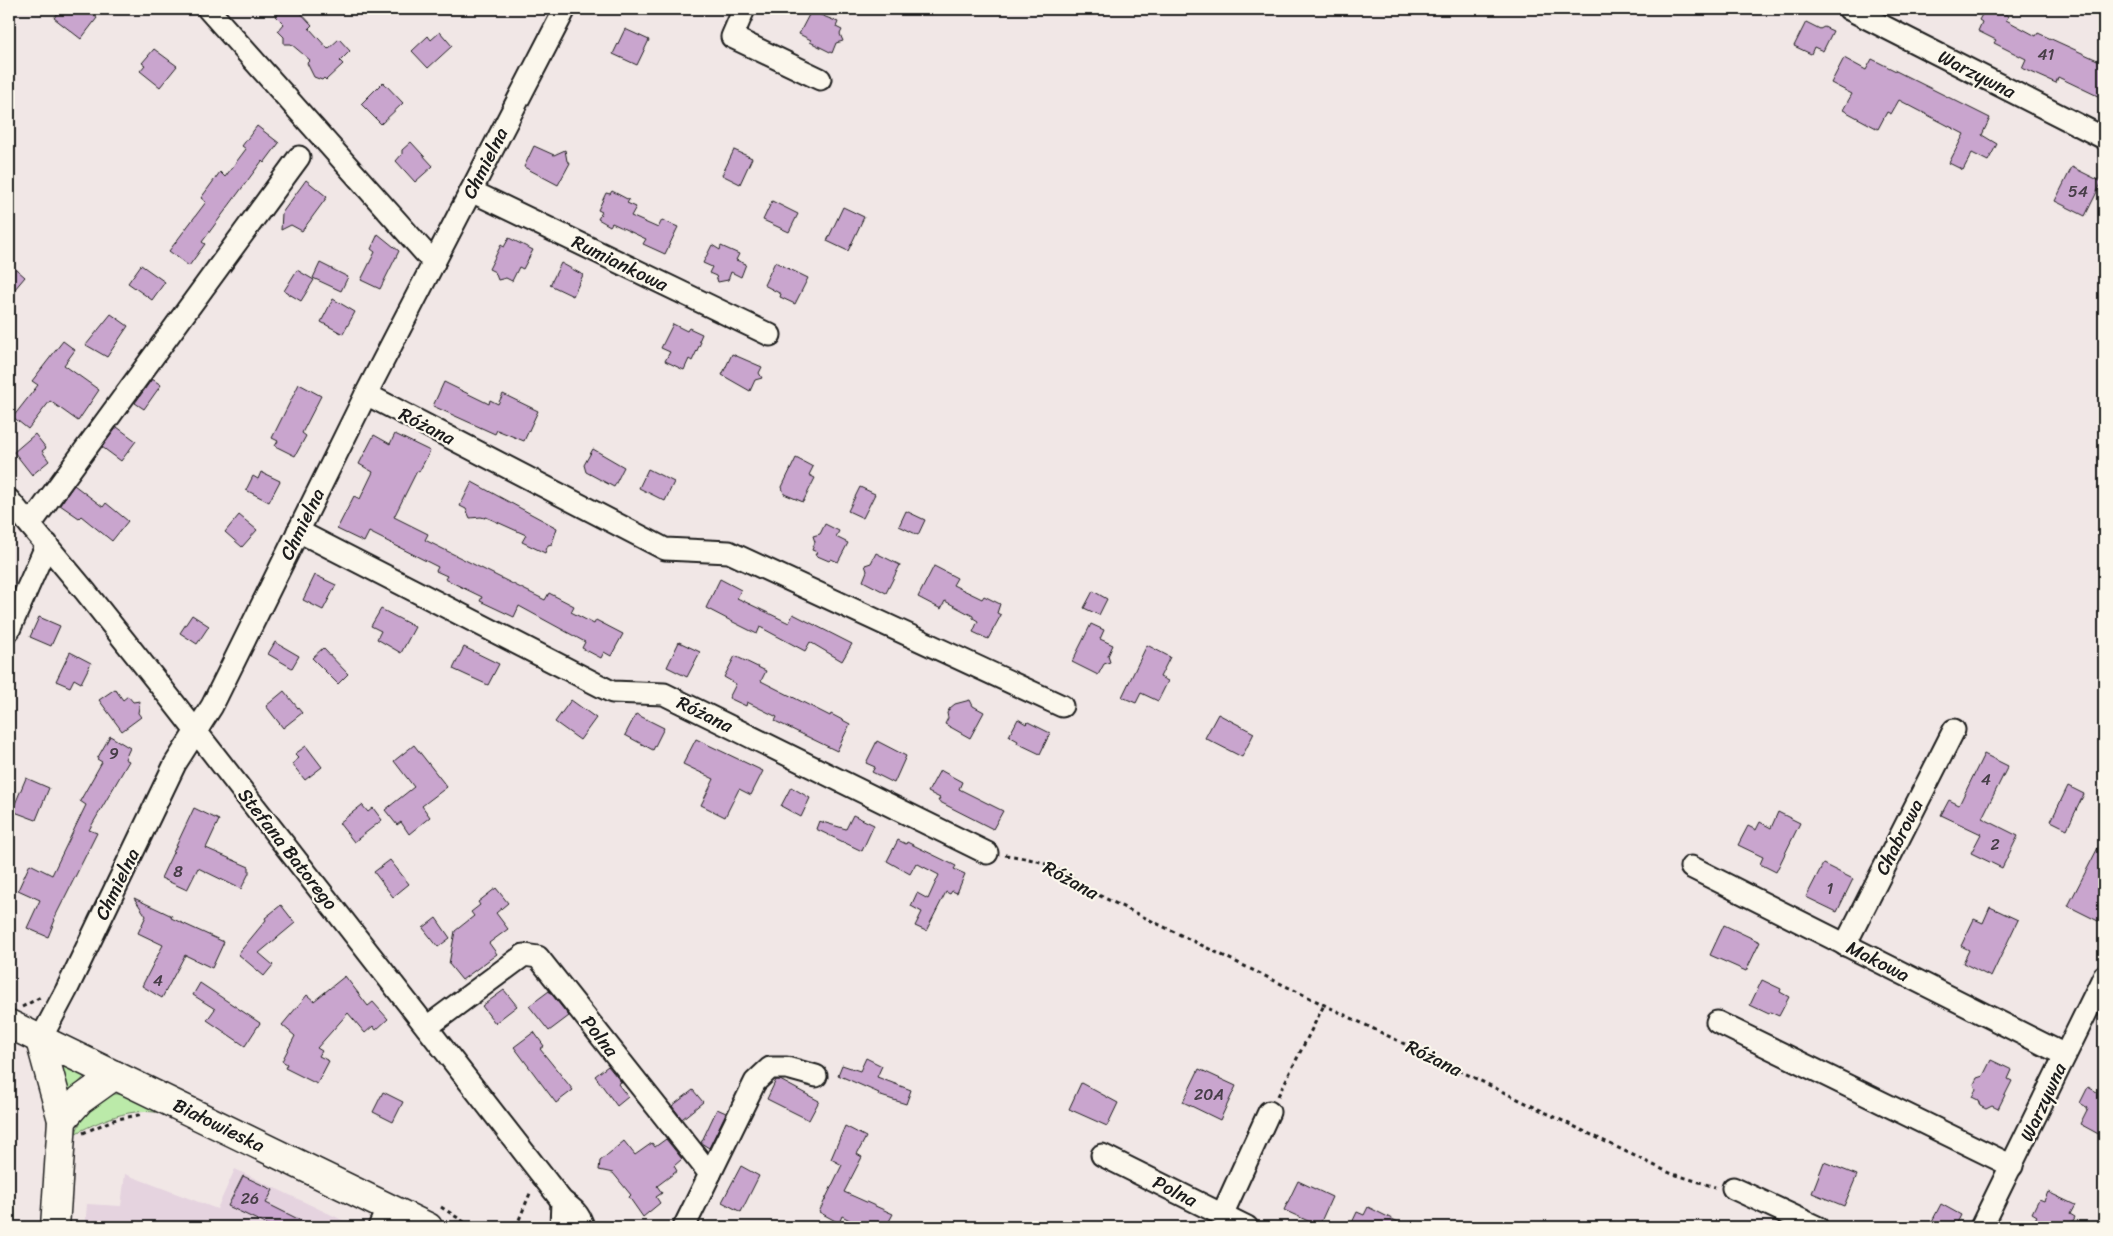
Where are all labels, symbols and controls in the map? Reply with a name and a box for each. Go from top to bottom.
street label: Warzywna [1932,40,2022,108]
house number: 41 [2038,40,2055,69]
street label: Chmielna [453,121,517,205]
house number: 54 [2068,177,2088,206]
street label: Rumiankowa [566,225,674,301]
street label: Różana [393,398,461,454]
street label: Chmielna [270,482,334,566]
street label: Różana [671,686,739,742]
house number: 9 [109,739,119,768]
house number: 4 [1981,765,1991,794]
street label: Stefana Batorego [229,780,347,918]
street label: Chabrowa [1866,793,1932,881]
house number: 2 [1990,830,2000,859]
street label: Chmielna [85,842,149,926]
street label: Różana [1037,851,1105,909]
house number: 8 [173,857,183,886]
house number: 1 [1827,874,1834,903]
street label: Makowa [1840,931,1916,991]
house number: 4 [153,966,163,995]
street label: Polna [573,1008,628,1065]
street label: Różana [1400,1030,1468,1086]
street label: Warzywna [2010,1057,2076,1147]
house number: 20A [1194,1080,1224,1109]
street label: Białowieska [167,1088,271,1162]
street label: Polna [1147,1166,1204,1216]
house number: 26 [241,1184,259,1213]

